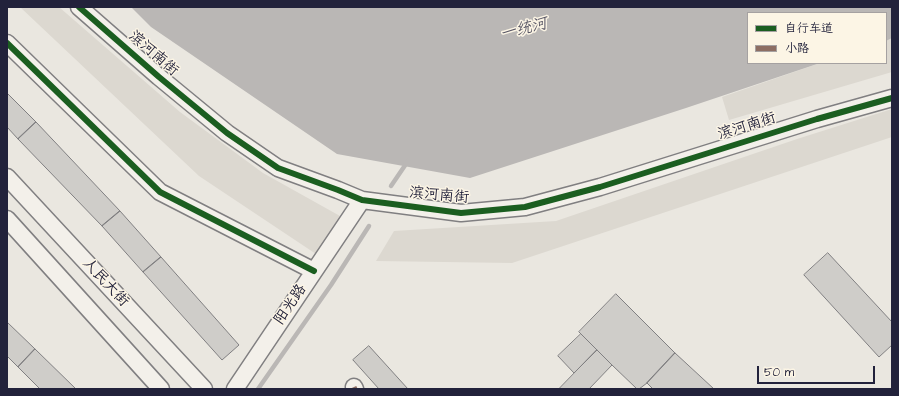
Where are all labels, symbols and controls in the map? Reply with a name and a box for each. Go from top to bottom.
legend [747,12,887,64]
water label: 一统河 [498,15,550,45]
text: 自行车道 [785,20,833,37]
street label: 滨河南街 [124,28,182,80]
text: 小路 [785,40,809,57]
street label: 滨河南街 [716,110,778,144]
street label: 滨河南街 [408,184,470,208]
street label: 人民大街 [78,255,132,311]
street label: 阳光路 [271,281,311,329]
scale bar [759,358,877,384]
text: 50 m [764,364,794,381]

